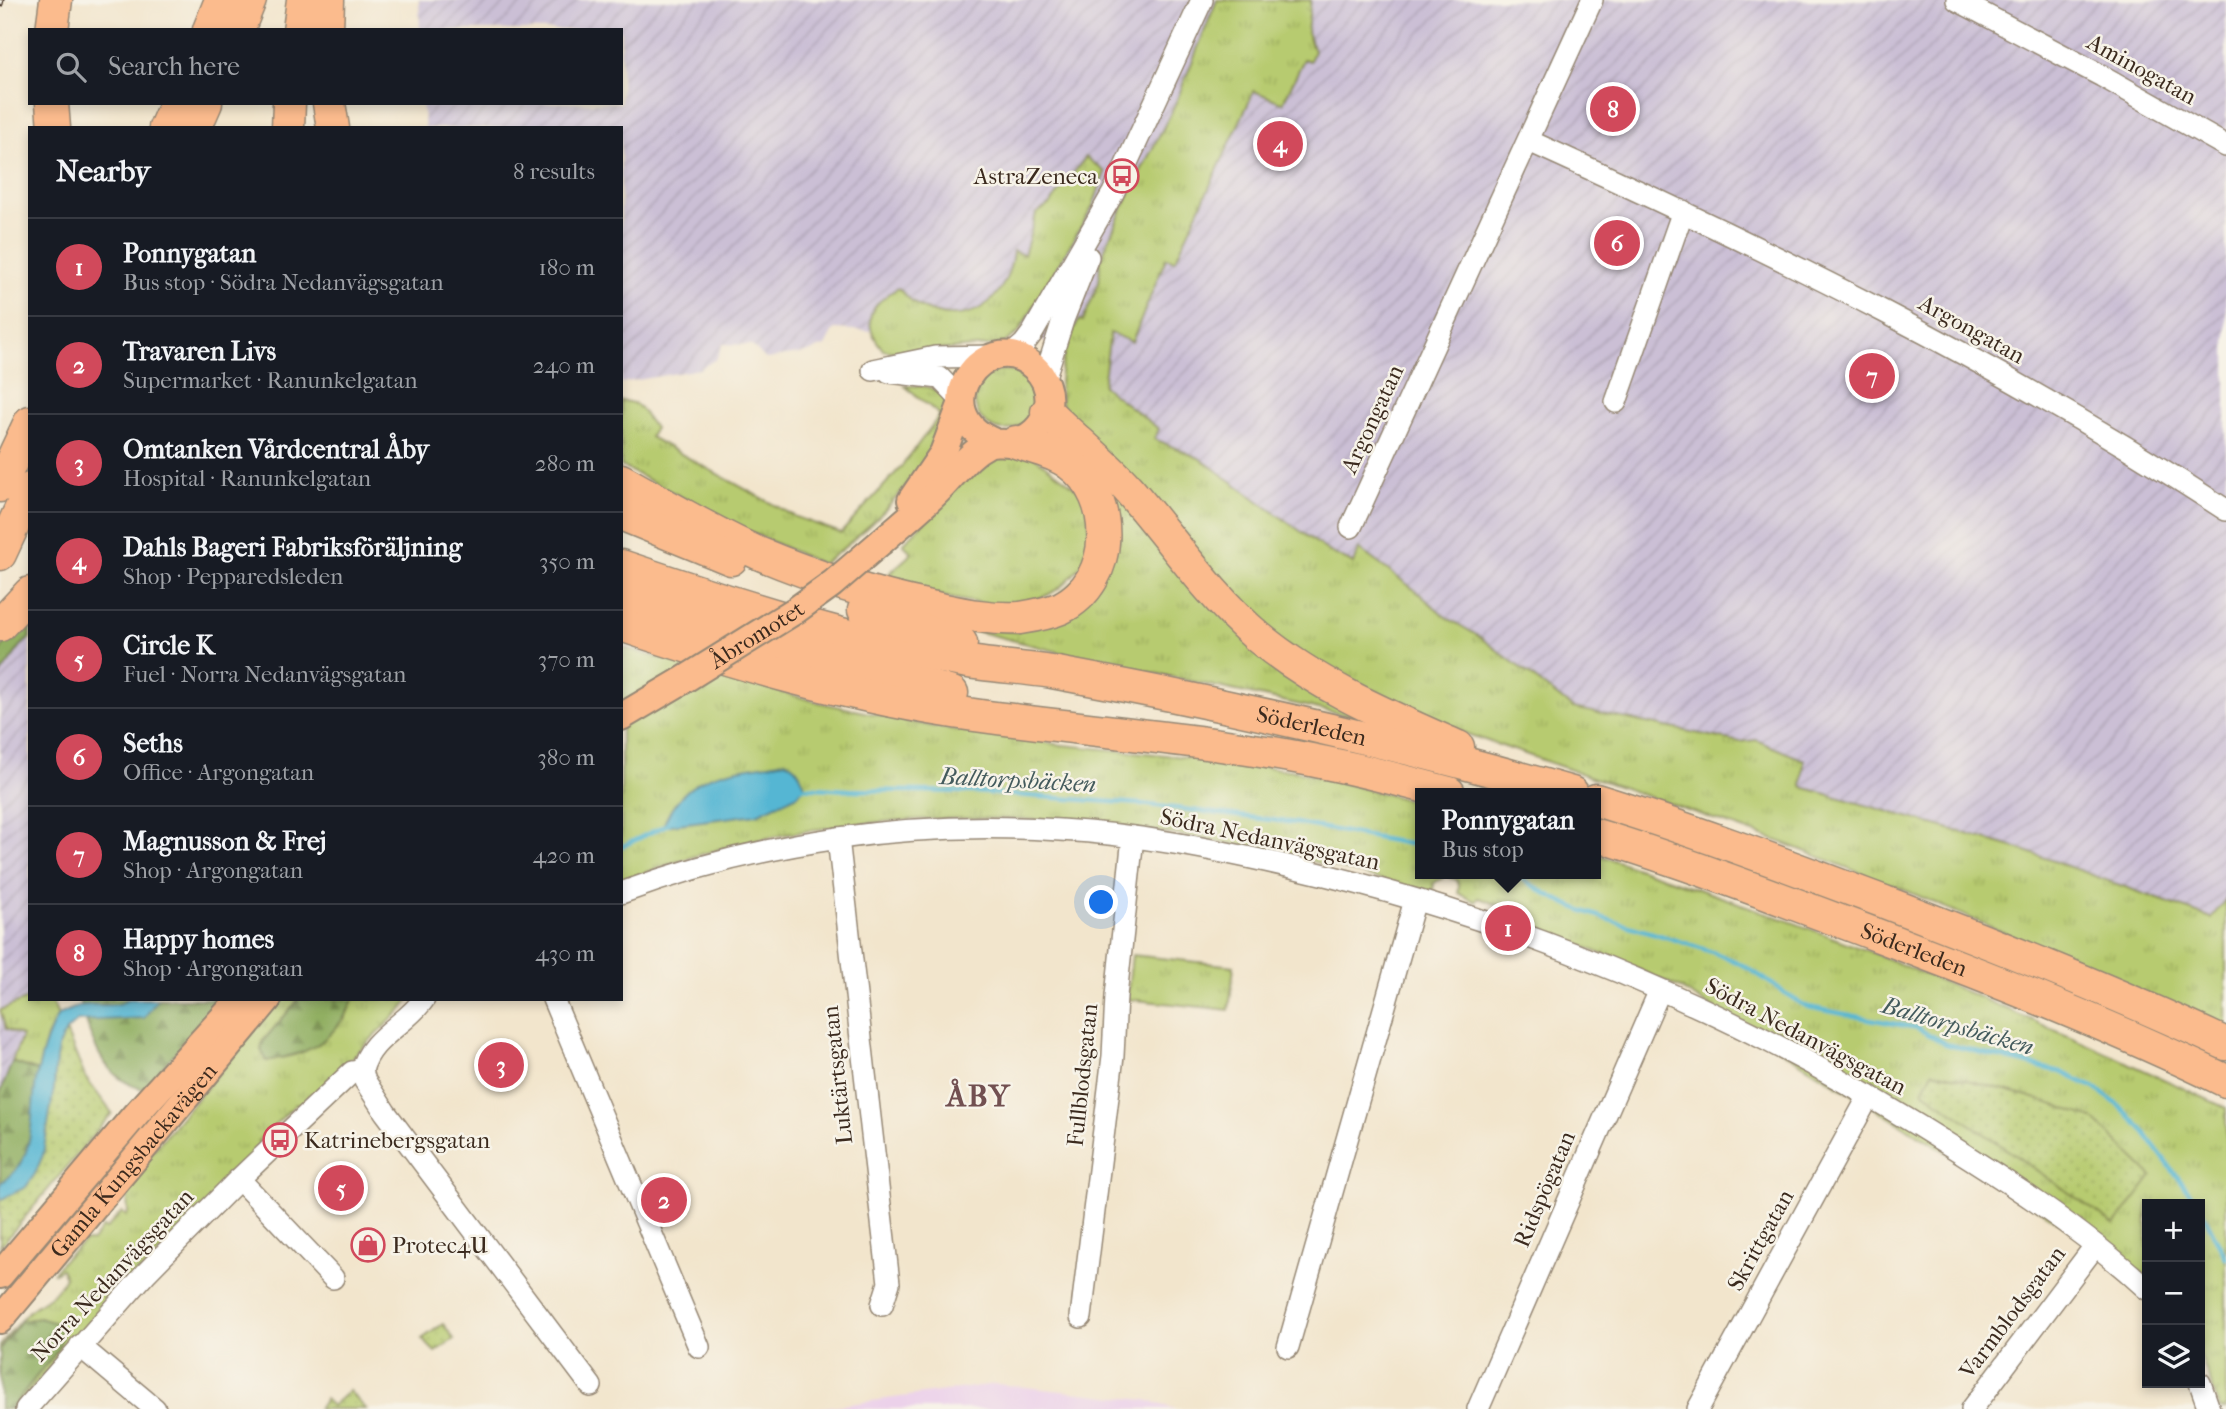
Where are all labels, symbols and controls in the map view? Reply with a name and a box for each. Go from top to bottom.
search box [28,28,623,105]
street label: Aminogatan [2081,28,2202,111]
icon: search [52,48,90,86]
text: Search here [108,51,240,82]
pin: 8 [1590,83,1636,135]
pin: 4 [1257,118,1303,170]
text: Nearby [56,154,151,189]
bus stop icon: AstraZeneca [1103,157,1141,195]
text: 8 results [513,158,595,185]
place label: AstraZeneca [973,163,1098,190]
pin: 6 [1594,217,1640,269]
text: Ponnygatan [123,238,256,269]
text: 1 [75,254,83,281]
text: 180 m [538,254,595,281]
text: Bus stop · Södra Nedanvägsgatan [123,269,443,296]
street label: Argongatan [1913,289,2030,370]
text: Travaren Livs [123,336,276,367]
pin: 7 [1849,350,1895,402]
text: 2 [73,352,85,379]
text: 240 m [533,352,595,379]
street label: Argongatan [1335,360,1410,479]
text: Supermarket · Ranunkelgatan [123,367,418,394]
text: Omtanken Vårdcentral Åby [123,434,429,465]
text: 3 [74,450,84,477]
text: 280 m [535,450,595,477]
text: Hospital · Ranunkelgatan [123,465,371,492]
text: Dahls Bageri Fabriksföräljning [123,532,462,563]
text: 4 [72,548,86,575]
text: 350 m [539,548,595,575]
text: Shop · Pepparedsleden [123,563,343,590]
street label: Åbromotet [704,595,810,675]
text: Circle K [123,630,215,661]
text: 5 [74,646,84,673]
text: 370 m [538,646,595,673]
text: Fuel · Norra Nedanvägsgatan [123,661,406,688]
street label: Söderleden [1254,700,1370,752]
text: Seths [123,728,183,759]
text: 6 [73,744,85,771]
text: 380 m [537,744,595,771]
text: Office · Argongatan [123,759,314,786]
water label: Balltorpsbäcken [937,762,1097,798]
popup [1415,788,1601,879]
street label: Södra Nedanvägsgatan [1158,803,1383,876]
text: Ponnygatan [1441,805,1575,836]
text: Magnusson & Frej [123,826,327,857]
text: Bus stop [1441,836,1524,863]
text: 7 [73,842,85,869]
text: 420 m [533,842,595,869]
text: Shop · Argongatan [123,857,303,884]
your location [1084,885,1118,919]
pin: 1 [1485,902,1531,954]
street label: Söderleden [1857,917,1972,983]
text: Happy homes [123,924,274,955]
text: 8 [73,940,85,967]
text: 430 m [535,940,595,967]
text: Shop · Argongatan [123,955,303,982]
street label: Södra Nedanvägsgatan [1701,972,1911,1101]
water label: Balltorpsbäcken [1877,990,2037,1061]
street label: Fullblodsgatan [1062,1002,1104,1148]
street label: Luktärtsgatan [817,1004,858,1146]
pin: 3 [478,1039,524,1091]
street label: Gamla Kungsbackavägen [45,1057,223,1263]
district label: ÅBY [944,1078,1012,1114]
bus stop icon: Katrinebergsgatan [261,1121,299,1159]
street label: Ridspögatan [1508,1126,1581,1251]
place label: Katrinebergsgatan [304,1127,491,1154]
pin: 5 [318,1162,364,1214]
pin: 2 [641,1174,687,1226]
street label: Norra Nedanvägsgatan [25,1183,200,1367]
street label: Skrittgatan [1722,1184,1800,1296]
map controls [2142,1199,2205,1388]
button: + [2142,1199,2205,1262]
shop icon: Protec4U [349,1226,387,1264]
place label: Protec4U [392,1232,488,1259]
street label: Varmblodsgatan [1953,1240,2071,1385]
button: − [2142,1262,2205,1325]
button: layers [2142,1325,2205,1388]

